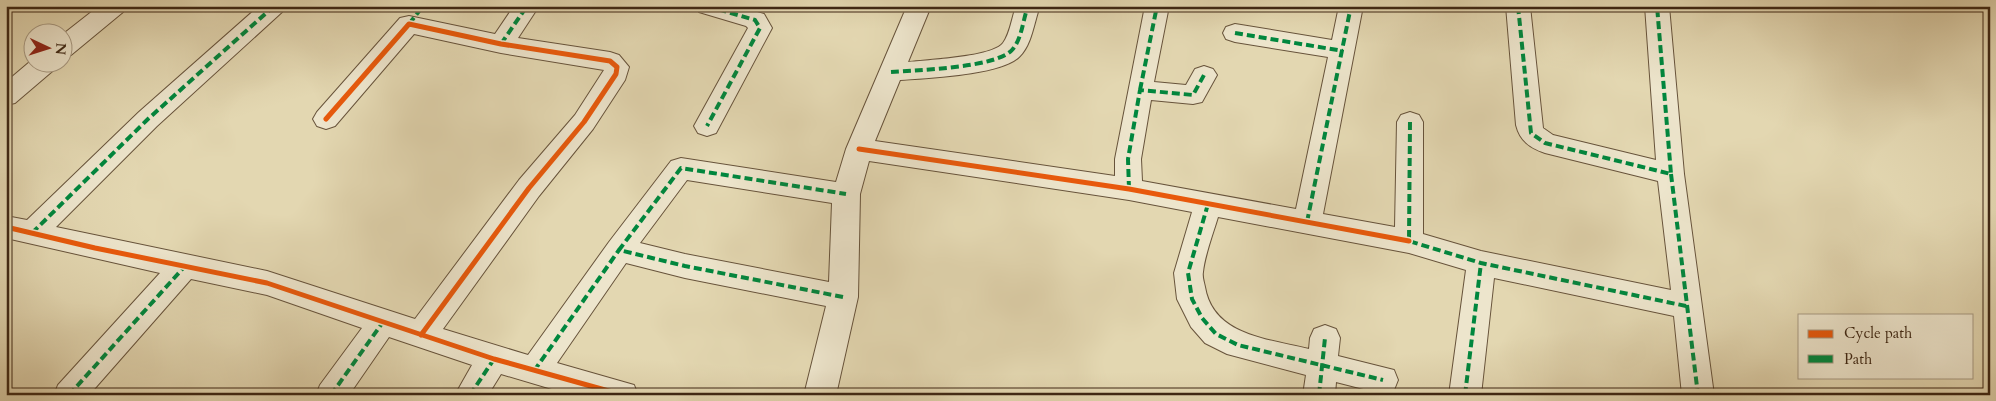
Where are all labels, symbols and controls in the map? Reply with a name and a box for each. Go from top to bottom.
north arrow [22,22,72,72]
text: N [51,42,70,56]
legend [1798,314,1974,378]
text: Cycle path [1844,323,1913,343]
text: Path [1844,349,1873,369]

